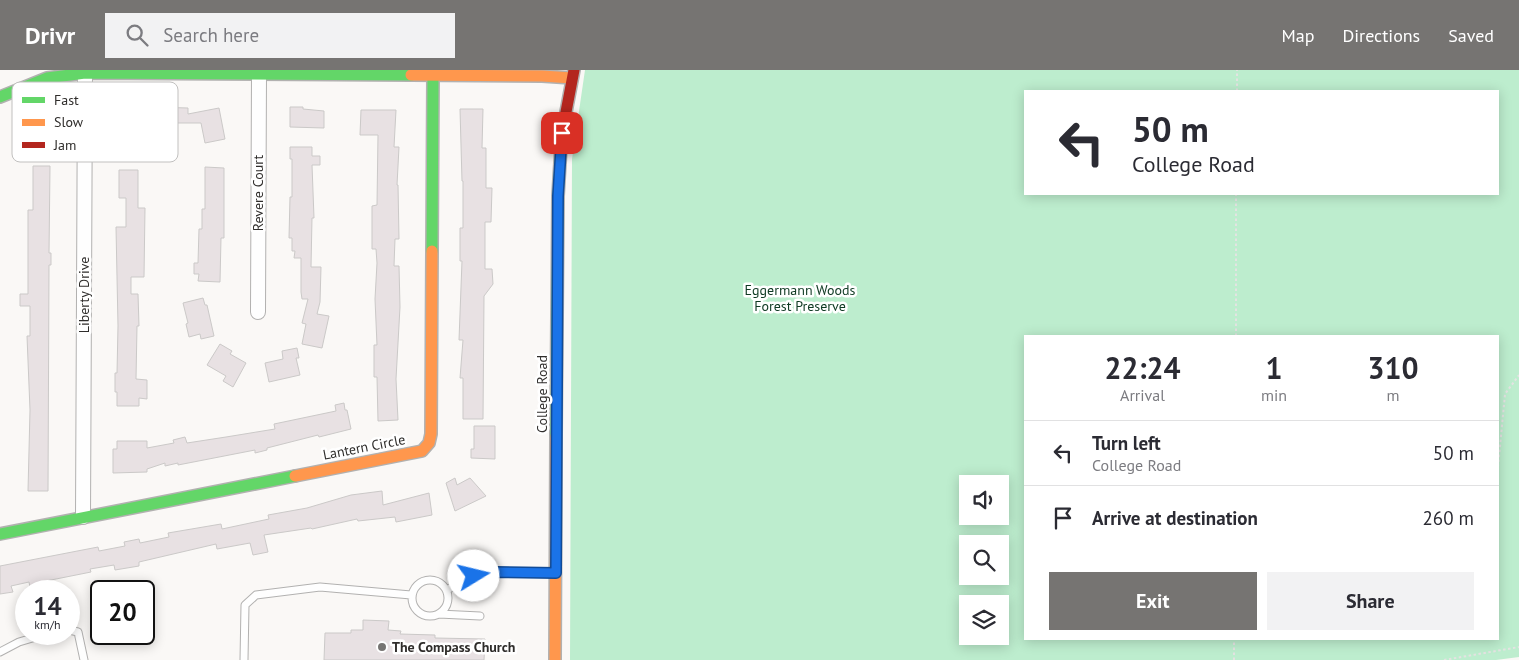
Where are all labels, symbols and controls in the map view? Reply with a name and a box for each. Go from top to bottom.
search box [105,13,455,58]
text: Drivr [25,20,75,51]
icon: search [123,21,151,49]
text: Search here [163,23,259,47]
text: Map [1282,24,1314,47]
text: Directions [1342,24,1420,47]
text: Saved [1448,24,1494,47]
legend [12,82,178,162]
text: Fast [54,91,79,109]
text: 50 m [1132,106,1209,152]
icon: left [1049,110,1114,175]
pin [541,112,583,154]
text: Slow [54,113,84,131]
icon: arrive [548,119,576,147]
text: Jam [53,136,76,154]
text: College Road [1132,150,1255,178]
street label: Revere Court [249,155,267,231]
street label: Liberty Drive [75,257,93,333]
park label: Eggermann Woods Forest Preserve [745,281,856,315]
text: 22:24 [1104,348,1181,387]
text: 1 [1266,348,1283,387]
text: 310 [1367,348,1419,387]
street label: College Road [533,355,551,433]
text: Arrival [1120,385,1165,405]
text: min [1261,385,1287,405]
text: m [1387,385,1400,405]
street label: Lantern Circle [321,430,407,464]
text: Turn left [1092,431,1161,455]
icon: left [1049,439,1077,467]
text: 50 m [1433,441,1474,465]
text: College Road [1092,455,1181,475]
map controls [959,475,1009,645]
button: sound [959,475,1009,525]
icon: arrive [1049,504,1077,532]
text: Arrive at destination [1092,506,1258,530]
text: 260 m [1422,506,1474,530]
button: search [959,535,1009,585]
position arrow [447,549,499,601]
button: Exit [1049,572,1257,630]
button: Share [1267,572,1474,630]
speed limit sign: 20 [90,580,155,645]
text: 14 [33,590,62,622]
button: layers [959,595,1009,645]
text: km/h [34,617,61,632]
place label: The Compass Church [392,638,515,656]
marker: The Compass Church [376,641,388,653]

